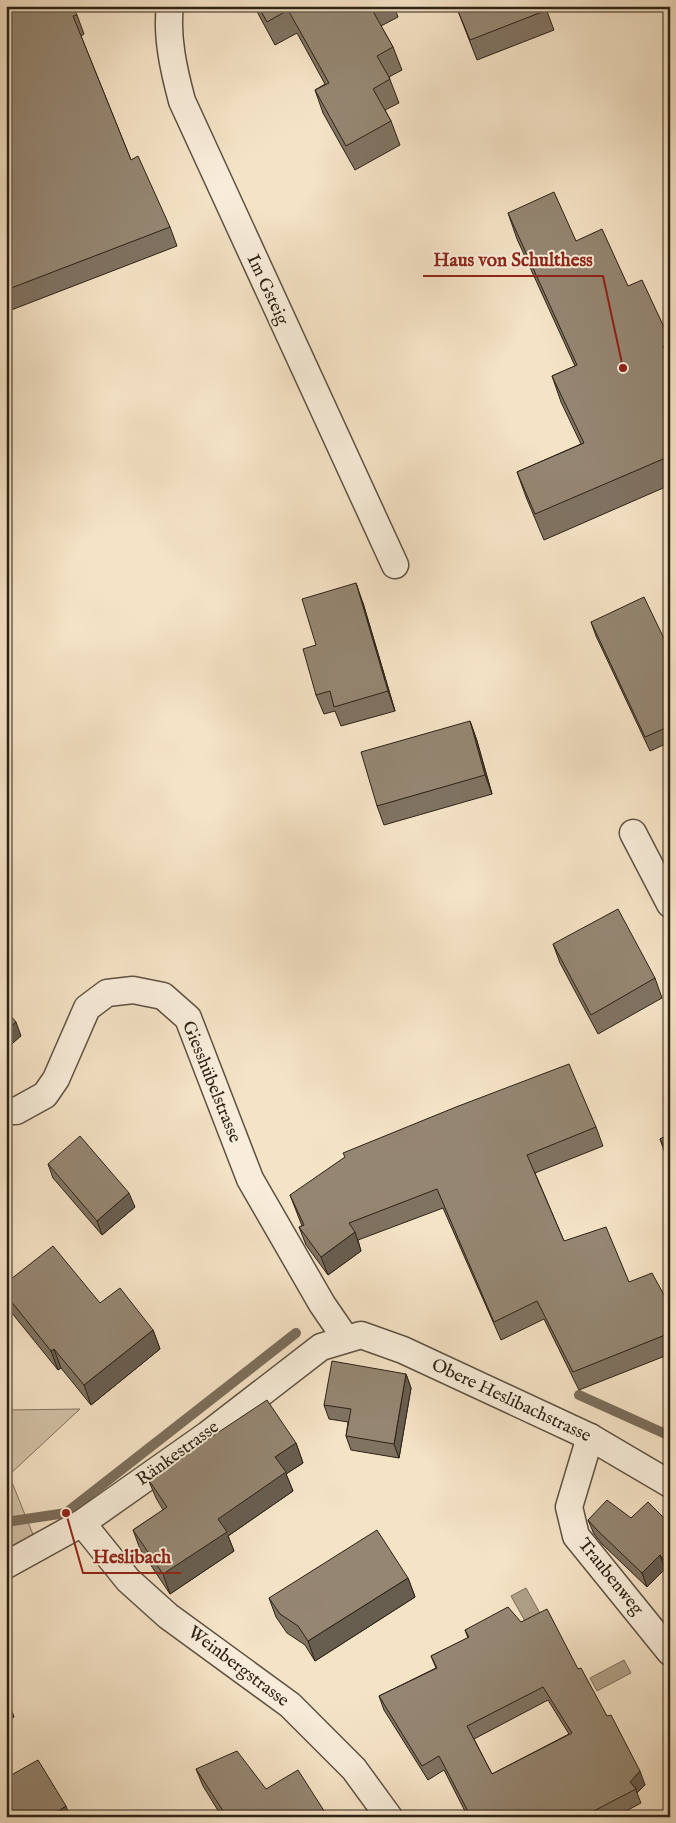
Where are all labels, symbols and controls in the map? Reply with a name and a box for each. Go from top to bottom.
callout: Haus von Schulthess [423,242,603,276]
text: Haus von Schulthess [433,249,593,273]
street label: Im Gsteig [241,251,293,329]
street label: Giesshübelstrasse [176,1018,246,1146]
street label: Obere Heslibachstrasse [427,1354,595,1448]
street label: Ränkestrasse [132,1416,224,1492]
street label: Traubenweg [572,1534,648,1620]
callout: Heslibach [83,1539,181,1573]
text: Heslibach [93,1546,172,1570]
street label: Weinbergstrasse [183,1621,293,1713]

